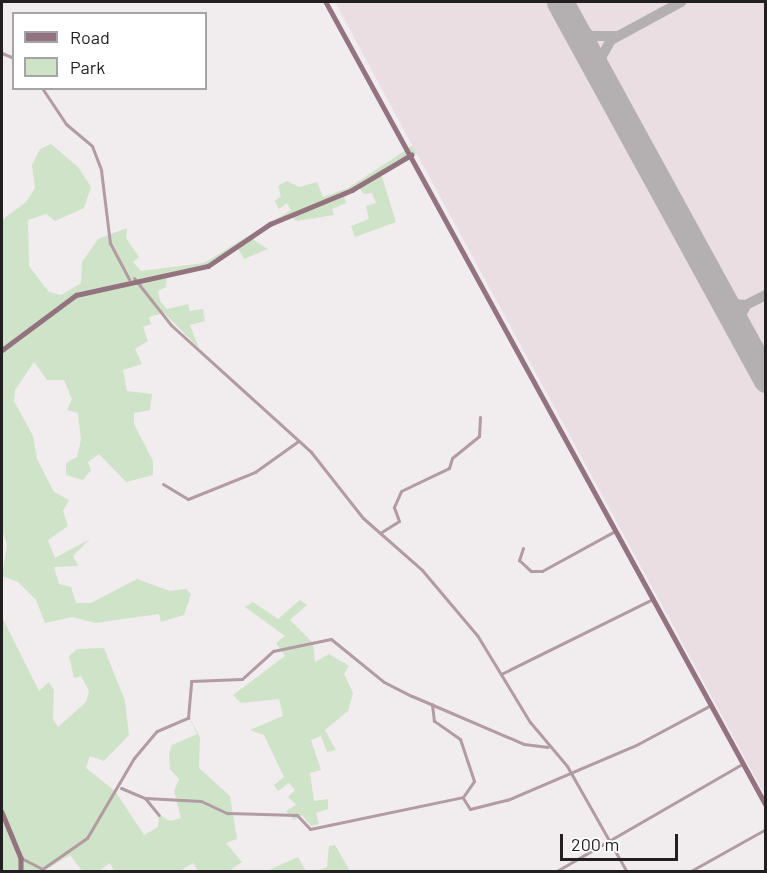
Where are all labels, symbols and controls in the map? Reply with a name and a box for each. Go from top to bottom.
legend [12,12,207,90]
text: Road [70,26,110,48]
text: Park [70,56,105,78]
scale bar [563,822,682,860]
text: 200 m [571,833,619,855]

